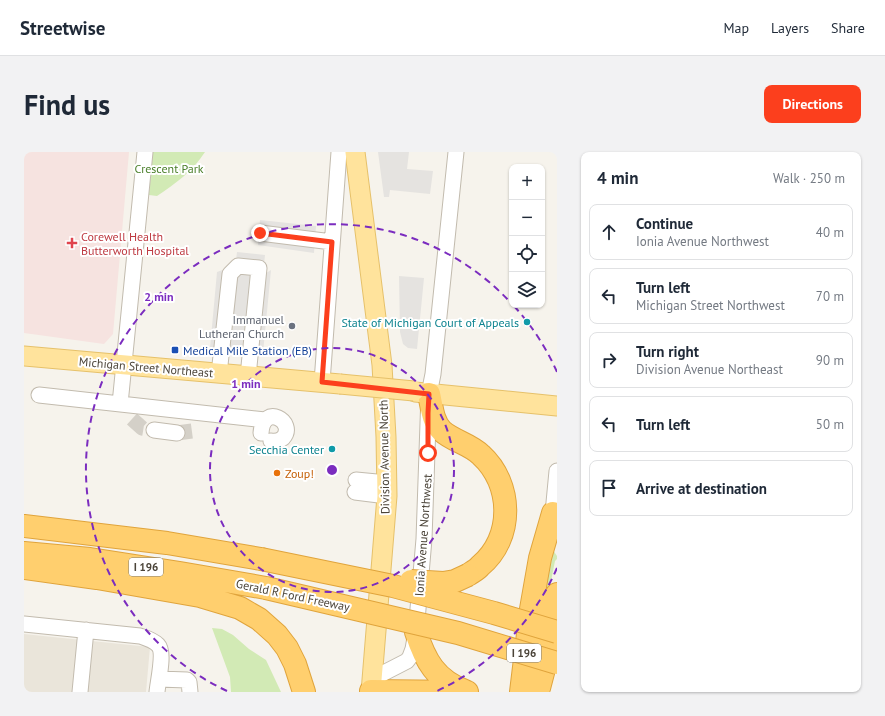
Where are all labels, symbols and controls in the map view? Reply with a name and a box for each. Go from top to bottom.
text: Streetwise [20,16,105,40]
text: Map [723,19,749,37]
text: Layers [771,19,809,37]
text: Share [831,19,865,37]
button: Directions [764,85,861,123]
text: Find us [24,86,110,123]
park label: Crescent Park [134,161,204,176]
map controls [509,164,545,308]
button: + [509,164,545,200]
text: 4 min [597,167,638,189]
text: Walk · 250 m [773,170,845,187]
button: − [509,200,545,236]
text: Continue [636,214,693,233]
icon: ahead [598,221,620,243]
route end [251,224,269,242]
text: 40 m [816,224,844,241]
place label: Corewell Health Butterworth Hospital [81,229,189,258]
text: Ionia Avenue Northwest [636,233,769,250]
button: locate [509,236,545,272]
marker: Corewell Health Butterworth Hospital [66,237,78,249]
button: layers [509,272,545,308]
text: Turn left [636,278,690,297]
icon: left [598,285,620,307]
text: 70 m [816,288,844,305]
text: 2 min [144,289,174,304]
text: Michigan Street Northwest [636,297,785,314]
place label: Immanuel Lutheran Church [199,312,284,341]
place label: State of Michigan Court of Appeals [341,315,519,330]
marker: State of Michigan Court of Appeals [522,317,532,327]
marker: Immanuel Lutheran Church [287,321,297,331]
text: Turn right [636,342,699,361]
place label: Medical Mile Station (EB) [183,343,312,358]
marker: Medical Mile Station (EB) [170,345,180,355]
icon: right [598,349,620,371]
text: 90 m [816,352,844,369]
street label: Michigan Street Northeast [78,354,214,380]
text: Division Avenue Northeast [636,361,783,378]
text: 1 min [231,376,261,391]
street label: Division Avenue North [376,400,392,514]
icon: left [598,413,620,435]
text: Turn left [636,415,690,434]
text: 50 m [816,416,844,433]
place label: Secchia Center [249,442,324,457]
marker: Secchia Center [327,444,337,454]
route start [419,444,437,462]
centre of rings [325,463,339,477]
place label: Zoup! [285,466,314,481]
marker: Zoup! [272,468,282,478]
street label: Ionia Avenue Northwest [411,473,435,597]
icon: arrive [598,477,620,499]
text: Arrive at destination [636,479,767,498]
road number: I 196 [129,558,163,576]
street label: Gerald R Ford Freeway [235,576,352,614]
road number: I 196 [507,644,541,662]

